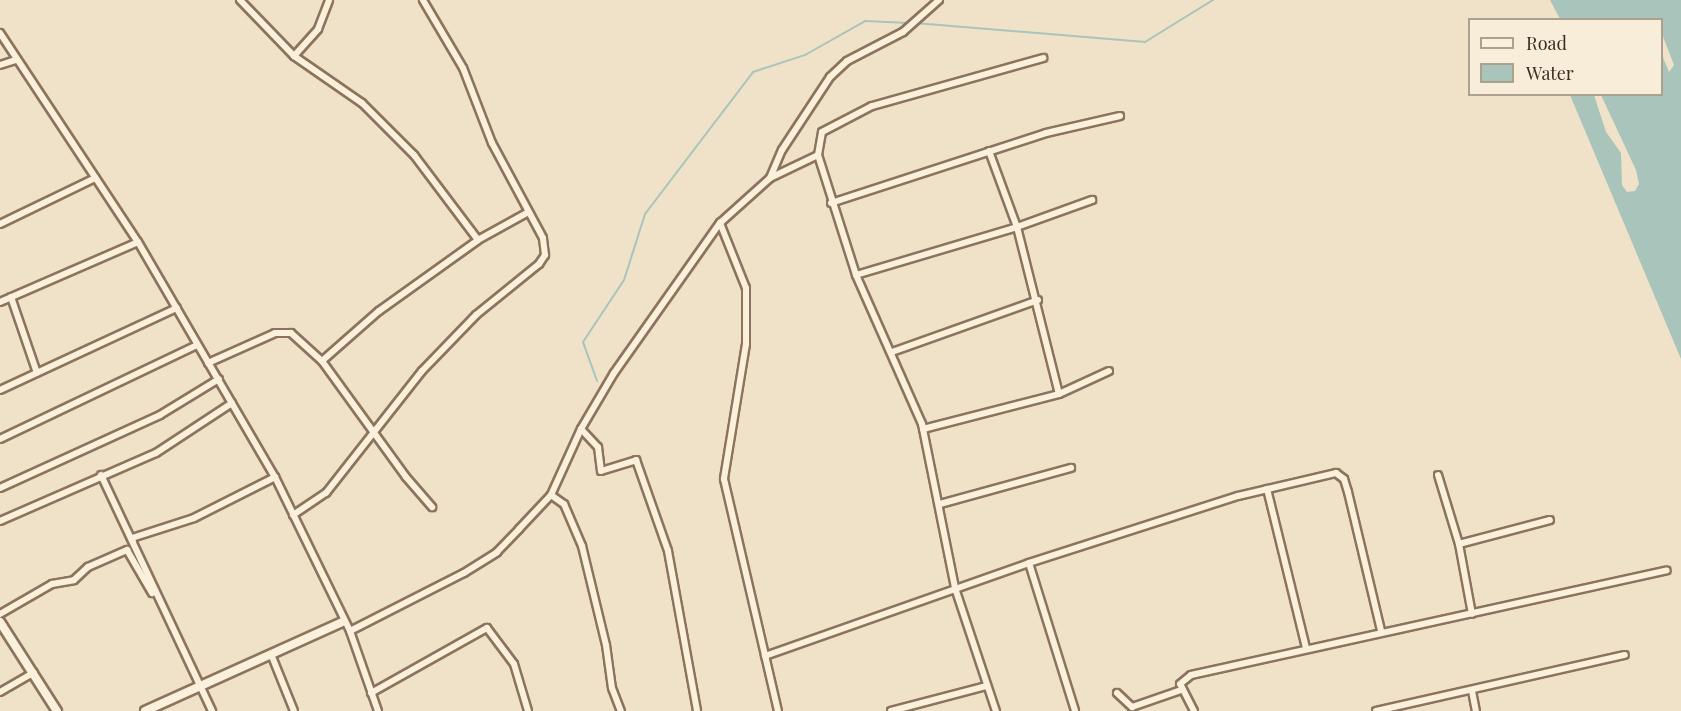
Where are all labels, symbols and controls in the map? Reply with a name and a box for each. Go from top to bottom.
legend [1468,18,1663,96]
text: Road [1526,31,1567,55]
text: Water [1526,61,1574,85]

